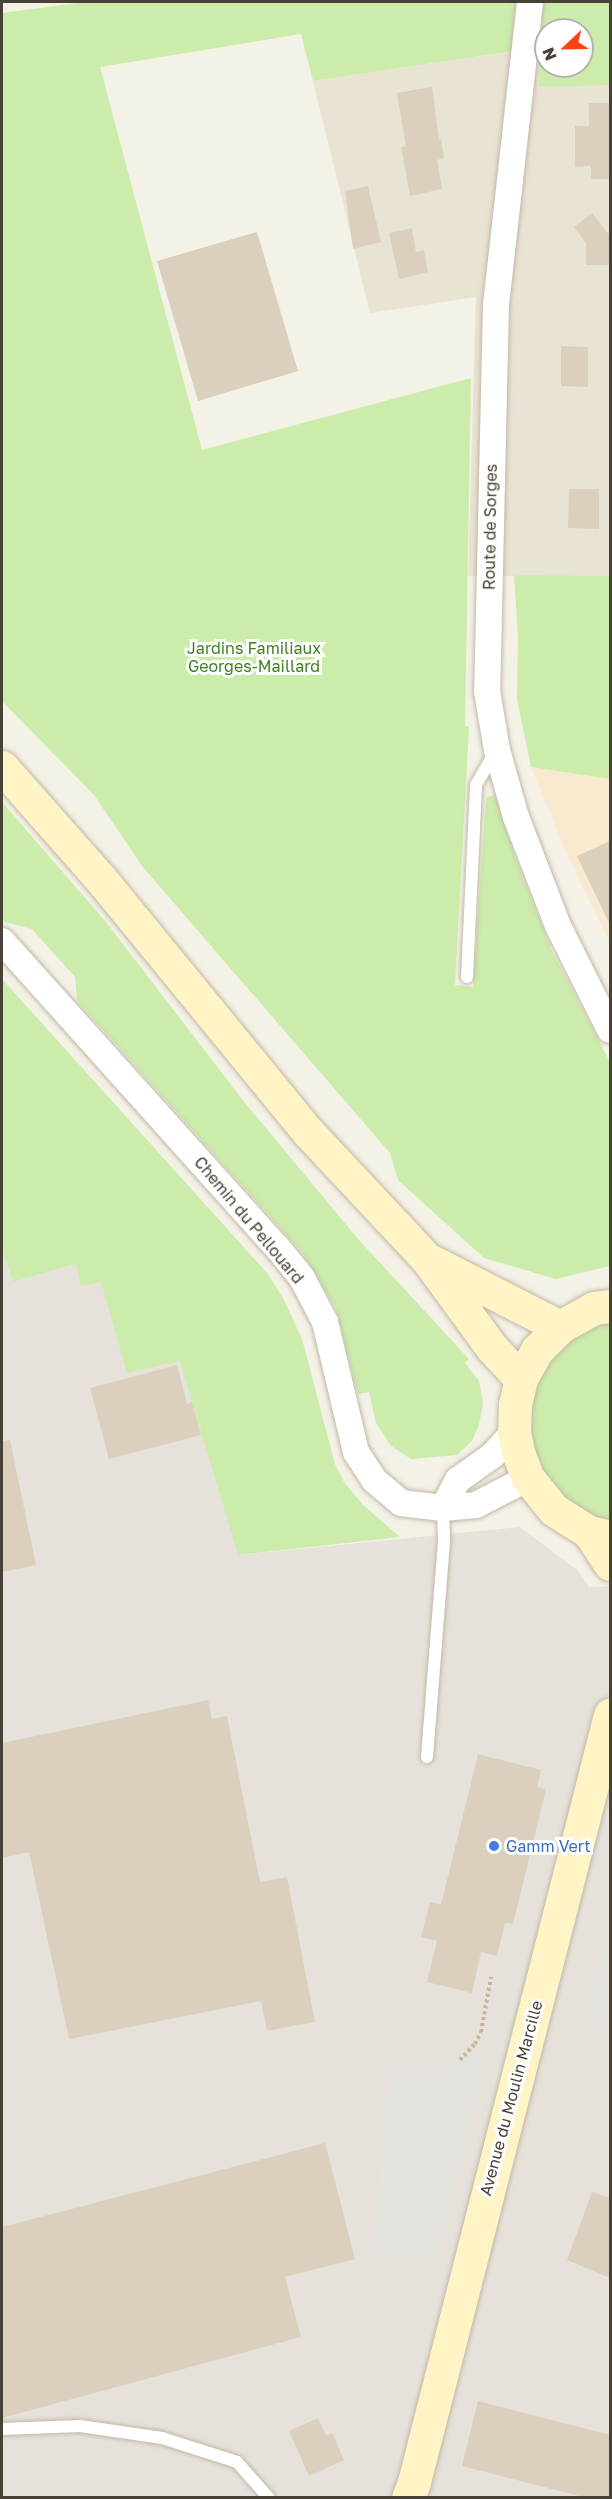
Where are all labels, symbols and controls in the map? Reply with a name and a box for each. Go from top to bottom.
north arrow [534,18,594,78]
text: N [538,45,561,63]
street label: Route de Sorges [479,464,501,590]
park label: Jardins Familiaux Georges-Maillard [187,638,321,676]
street label: Chemin du Pellouard [190,1153,308,1287]
place label: Gamm Vert [506,1836,591,1856]
marker: Gamm Vert [487,1839,501,1853]
street label: Avenue du Moulin Marcille [476,1998,546,2198]

